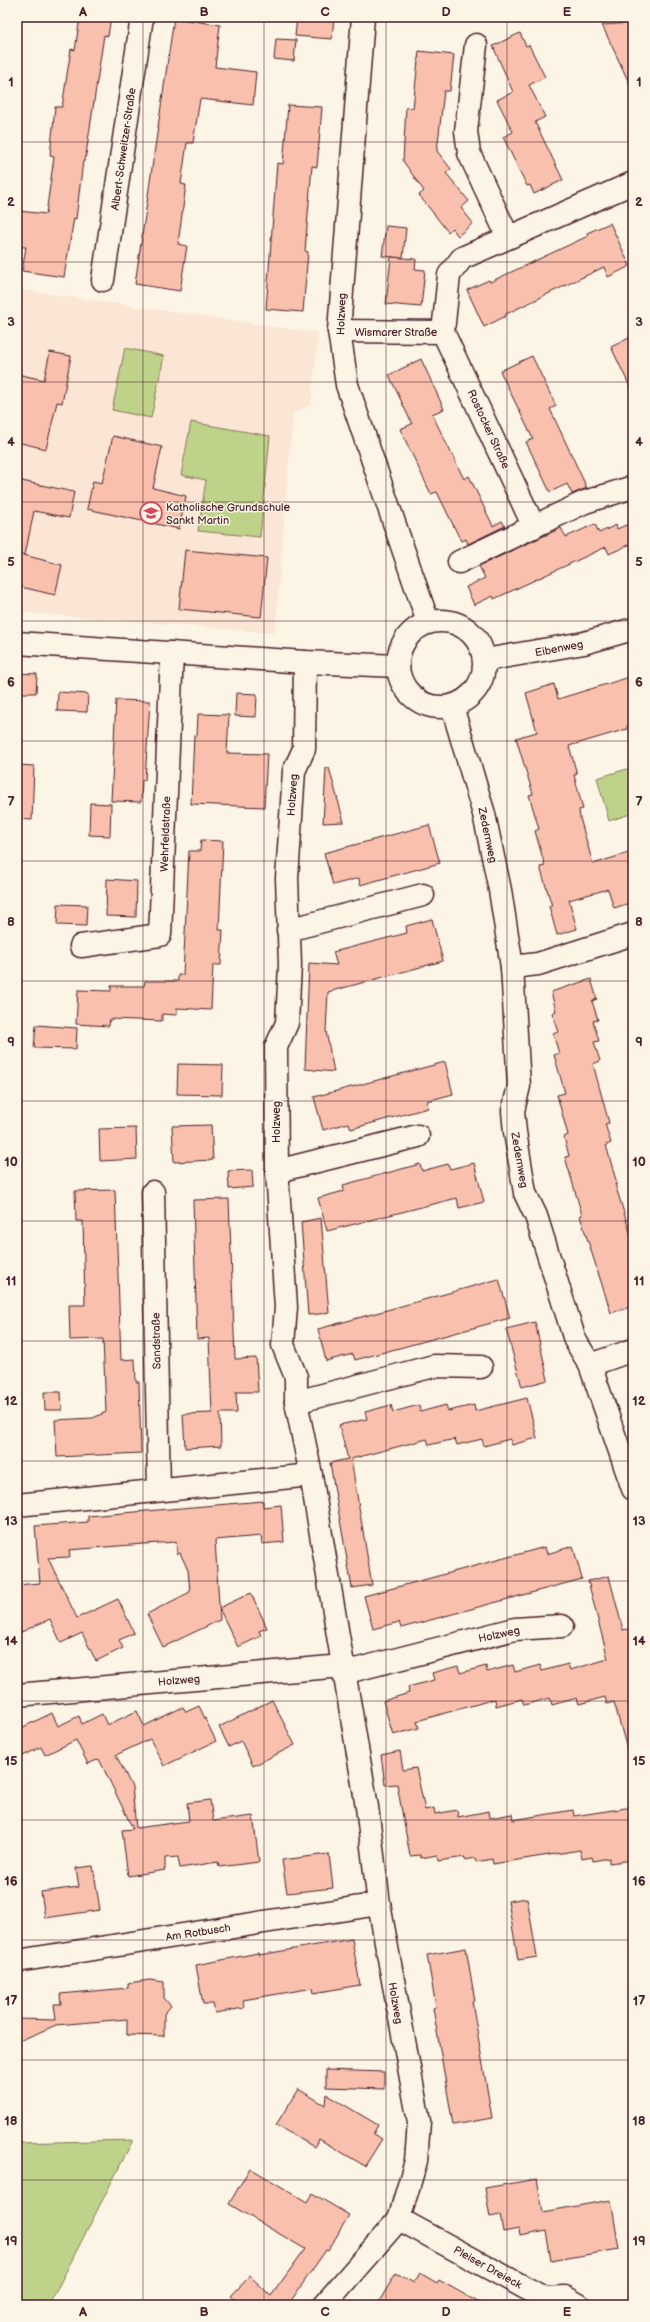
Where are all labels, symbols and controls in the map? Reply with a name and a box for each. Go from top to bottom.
text: A [78,4,87,20]
text: B [199,4,209,20]
text: C [320,4,330,20]
text: D [441,4,451,20]
text: E [563,4,572,20]
text: 1 [8,74,14,90]
text: 1 [636,74,642,90]
street label: Albert-Schweitzer-Straße [108,86,139,211]
text: 2 [7,194,15,210]
text: 2 [635,194,643,210]
street label: Holzweg [334,293,349,335]
text: 3 [7,314,15,330]
text: 3 [635,314,643,330]
street label: Wismarer Straße [355,326,438,339]
street label: Rostocker Straße [465,388,513,471]
text: 4 [7,434,15,450]
text: 4 [635,434,643,450]
school or university icon: Katholische Grundschule Sankt Martin [138,500,164,526]
place label: Katholische Grundschule Sankt Martin [166,501,290,527]
text: 5 [7,554,15,570]
text: 5 [635,554,643,570]
street label: Eibenweg [534,637,584,660]
text: 6 [7,674,15,690]
text: 6 [635,674,643,690]
street label: Holzweg [285,774,300,817]
text: 7 [7,794,15,810]
text: 7 [635,794,643,810]
street label: Wehrfeldstraße [158,796,173,872]
street label: Zedernweg [475,805,500,864]
text: 8 [7,914,15,930]
text: 8 [635,914,643,930]
text: 9 [7,1034,15,1050]
text: 9 [635,1034,643,1050]
street label: Holzweg [270,1101,283,1143]
street label: Zedernweg [508,1130,531,1189]
text: 10 [4,1154,18,1170]
text: 10 [632,1154,646,1170]
text: 11 [6,1273,16,1289]
text: 11 [634,1273,644,1289]
street label: Sandstraße [149,1312,163,1370]
text: 12 [4,1393,18,1409]
text: 12 [632,1393,646,1409]
text: 13 [4,1513,18,1529]
text: 13 [632,1513,646,1529]
street label: Holzweg [477,1624,521,1645]
text: 14 [4,1633,18,1649]
text: 14 [632,1633,646,1649]
street label: Holzweg [157,1672,201,1689]
text: 15 [5,1753,18,1769]
text: 15 [633,1753,646,1769]
text: 16 [4,1873,18,1889]
text: 16 [632,1873,646,1889]
street label: Am Rotbusch [165,1921,232,1944]
street label: Holzweg [385,1981,406,2025]
text: 17 [5,1993,17,2009]
text: 17 [633,1993,645,2009]
text: 18 [4,2113,18,2129]
text: 18 [632,2113,646,2129]
text: 19 [4,2233,18,2249]
text: 19 [632,2233,646,2249]
street label: Pleiser Dreieck [451,2243,525,2292]
text: A [78,2304,87,2320]
text: B [199,2304,209,2320]
text: C [320,2304,330,2320]
text: D [441,2304,451,2320]
text: E [563,2304,572,2320]

